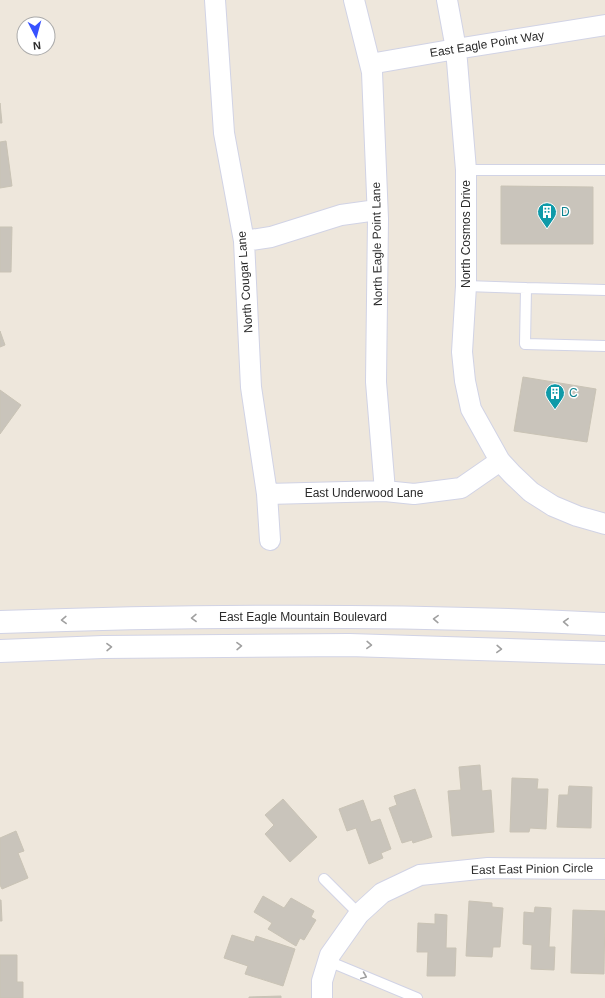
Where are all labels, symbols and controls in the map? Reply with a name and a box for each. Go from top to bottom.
north arrow [16,16,56,56]
street label: East Eagle Point Way [429,28,545,60]
text: N [32,40,42,52]
street label: North Cosmos Drive [459,180,473,288]
street label: North Eagle Point Lane [369,182,385,306]
building icon: D [536,201,558,229]
place label: D [561,205,570,219]
street label: North Cougar Lane [234,230,256,333]
building icon: C [544,382,566,410]
place label: C [569,386,578,400]
street label: East Underwood Lane [305,486,424,500]
street label: East Eagle Mountain Boulevard [219,610,387,624]
one-way arrow [191,614,197,622]
one-way arrow [433,614,439,623]
one-way arrow [61,616,67,624]
one-way arrow [563,618,569,627]
one-way arrow [366,641,372,650]
one-way arrow [236,642,242,650]
one-way arrow [106,643,112,651]
one-way arrow [496,645,502,653]
street label: East East Pinion Circle [471,861,593,877]
one-way arrow [360,971,367,979]

